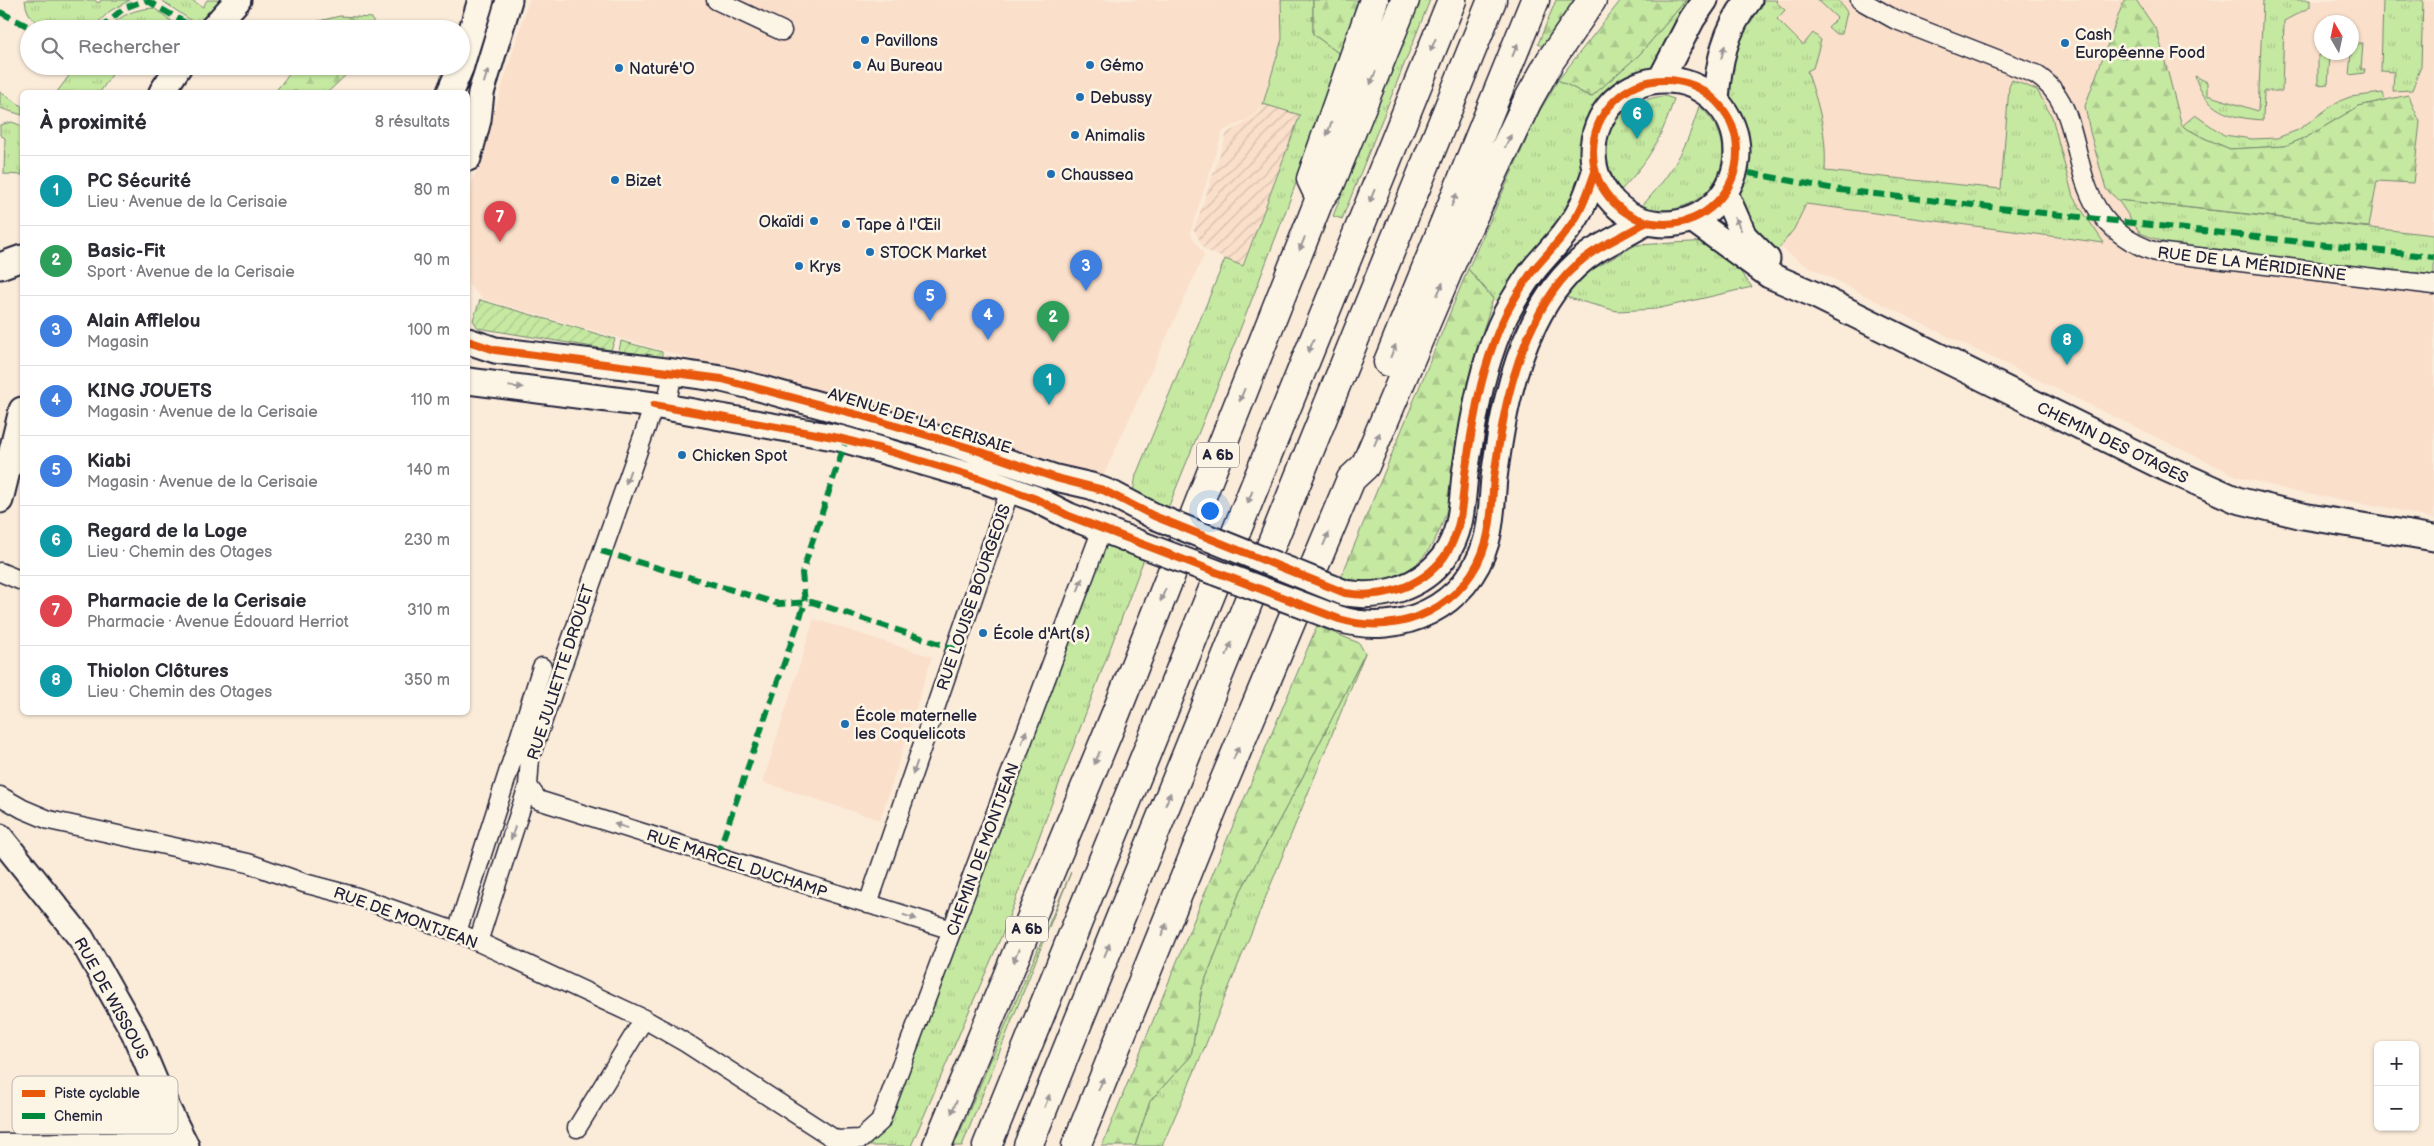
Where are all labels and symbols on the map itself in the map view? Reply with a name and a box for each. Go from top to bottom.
north arrow [2314,15,2359,60]
place label: Cash Européenne Food [2075,26,2205,63]
place label: Pavillons [875,32,938,51]
marker: Pavillons [859,34,871,46]
marker: Cash Européenne Food [2059,37,2071,49]
one-way arrow [1429,38,1437,52]
one-way arrow [1511,42,1519,57]
one-way arrow [1719,45,1727,60]
place label: Au Bureau [867,57,943,76]
place label: Gémo [1100,57,1144,76]
marker: Au Bureau [851,59,863,71]
marker: Gémo [1084,59,1096,71]
place label: Naturé'O [629,60,695,79]
marker: Naturé'O [613,62,625,74]
one-way arrow [482,69,490,84]
one-way arrow [1369,70,1376,85]
place label: Debussy [1090,89,1153,108]
marker: Debussy [1074,91,1086,103]
pin: 6 [1621,98,1653,139]
one-way arrow [1325,121,1332,136]
place label: Animalis [1085,127,1145,146]
marker: Animalis [1069,129,1081,141]
one-way arrow [1504,134,1513,149]
place label: Chaussea [1061,166,1134,185]
marker: Chaussea [1045,168,1057,180]
place label: Bizet [625,172,662,191]
marker: Bizet [609,174,621,186]
one-way arrow [1368,189,1376,203]
one-way arrow [1451,193,1458,208]
pin: 7 [484,201,516,242]
place label: Okaïdi [759,213,804,232]
marker: Okaïdi [808,215,820,227]
place label: Tape à l'Œil [856,216,941,235]
one-way arrow [1734,216,1742,231]
marker: Tape à l'Œil [840,218,852,230]
one-way arrow [1298,237,1306,252]
street label: RUE DE LA MÉRIDIENNE [2156,242,2347,285]
place label: STOCK Market [880,244,987,263]
marker: STOCK Market [864,246,876,258]
pin: 3 [1070,250,1102,291]
place label: Krys [809,258,841,277]
marker: Krys [793,260,805,272]
pin: 5 [914,280,946,321]
one-way arrow [1437,282,1445,296]
pin: 4 [972,299,1004,340]
pin: 2 [1037,301,1069,342]
pin: 8 [2051,324,2083,365]
one-way arrow [1307,339,1315,353]
one-way arrow [1389,343,1397,358]
pin: 1 [1033,364,1065,405]
one-way arrow [508,383,524,391]
street label: AVENUE DE LA CERISAIE [826,385,1013,458]
one-way arrow [1238,388,1246,403]
street label: CHEMIN DES OTAGES [2034,398,2191,488]
one-way arrow [1373,431,1381,446]
road number: A 6b [1197,442,1239,468]
place label: Chicken Spot [692,447,787,466]
marker: Chicken Spot [676,449,688,461]
one-way arrow [623,469,631,484]
one-way arrow [1246,490,1254,504]
your location [1197,498,1223,524]
street label: RUE LOUISE BOURGEOIS [934,502,1015,693]
one-way arrow [1322,532,1330,546]
one-way arrow [1076,577,1084,592]
street label: RUE JULIETTE DROUET [524,582,599,763]
one-way arrow [1159,587,1166,602]
place label: École d'Art(s) [993,623,1090,644]
marker: École d'Art(s) [977,627,989,639]
one-way arrow [1225,641,1233,656]
place label: École maternelle les Coquelicots [855,705,978,744]
marker: École maternelle les Coquelicots [839,718,851,730]
one-way arrow [1020,729,1028,744]
one-way arrow [1232,746,1240,760]
one-way arrow [1093,751,1101,765]
one-way arrow [910,760,918,775]
street label: CHEMIN DE MONTJEAN [943,760,1024,939]
one-way arrow [1165,792,1172,807]
one-way arrow [614,822,629,830]
one-way arrow [509,825,516,840]
street label: RUE MARCEL DUCHAMP [644,826,829,903]
street label: RUE DE MONTJEAN [331,883,480,953]
one-way arrow [903,914,918,922]
road number: A 6b [1006,916,1048,942]
one-way arrow [1160,922,1168,937]
street label: RUE DE WISSOUS [69,935,152,1063]
one-way arrow [1104,943,1112,957]
one-way arrow [1011,949,1019,964]
legend [12,1076,178,1134]
one-way arrow [1098,1077,1105,1092]
text: Piste cyclable [54,1085,140,1102]
one-way arrow [1043,1094,1051,1108]
one-way arrow [949,1100,957,1114]
text: Chemin [54,1108,103,1125]

